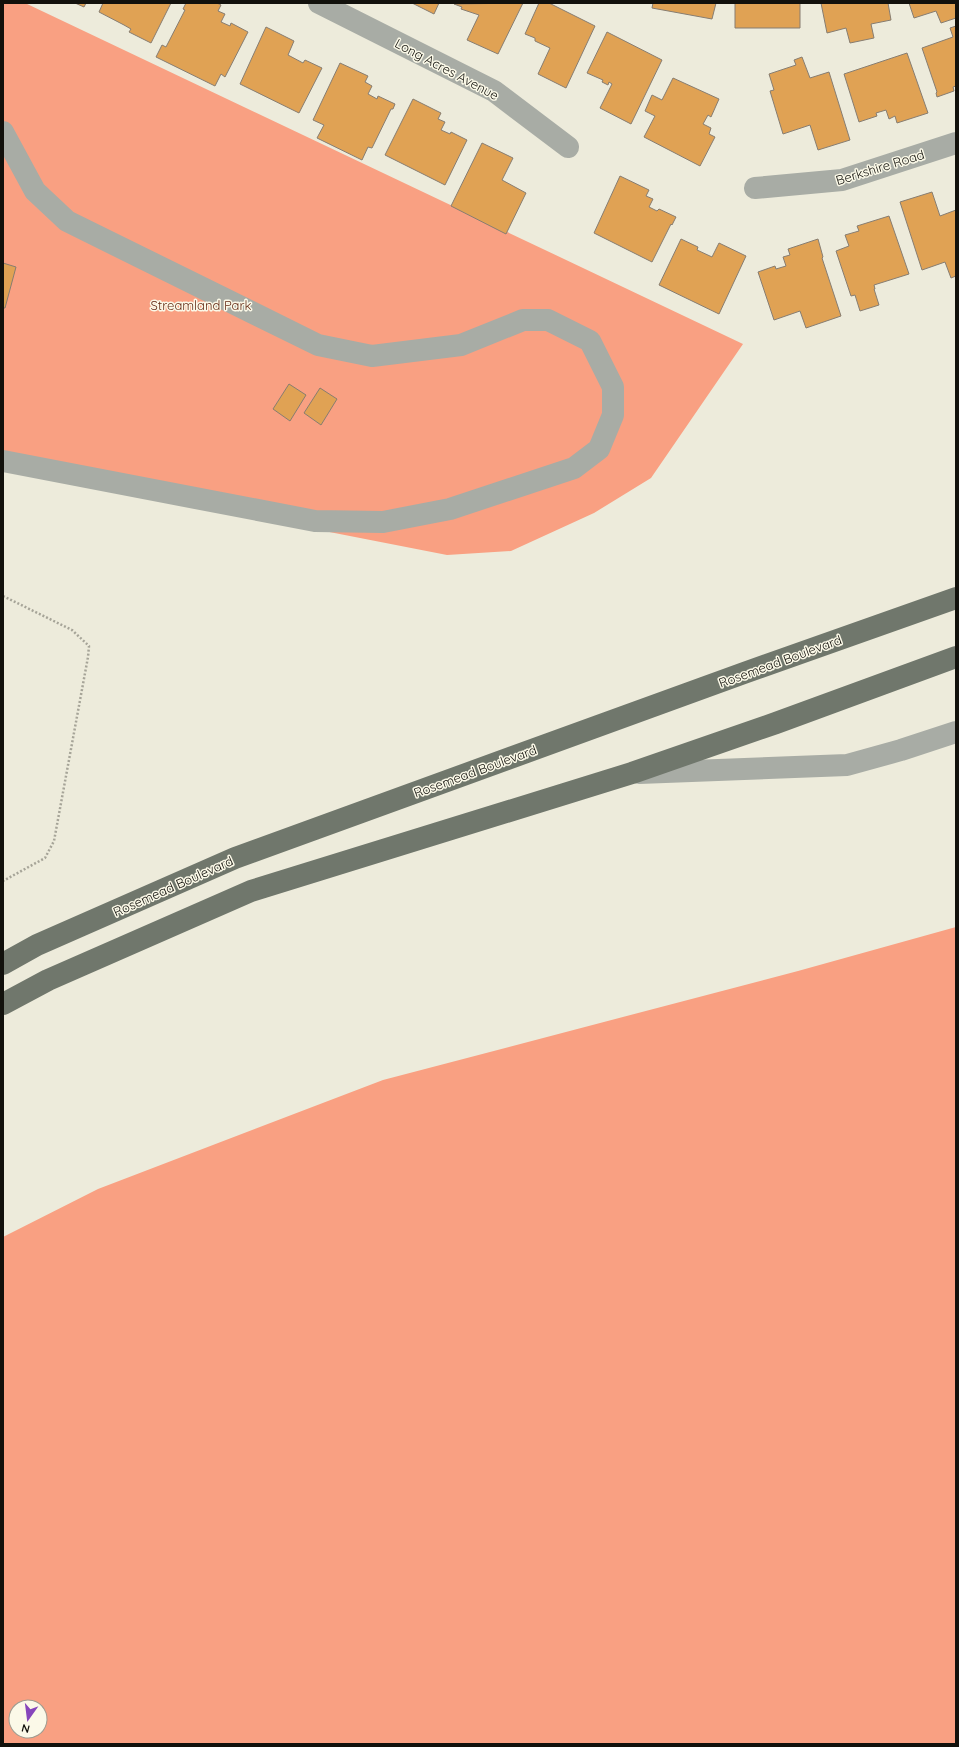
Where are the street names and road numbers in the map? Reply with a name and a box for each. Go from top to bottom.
street label: Long Acres Avenue [392,35,502,103]
street label: Berkshire Road [834,146,926,188]
street label: Rosemead Boulevard [716,631,844,691]
street label: Rosemead Boulevard [411,741,539,801]
street label: Rosemead Boulevard [111,852,235,920]

